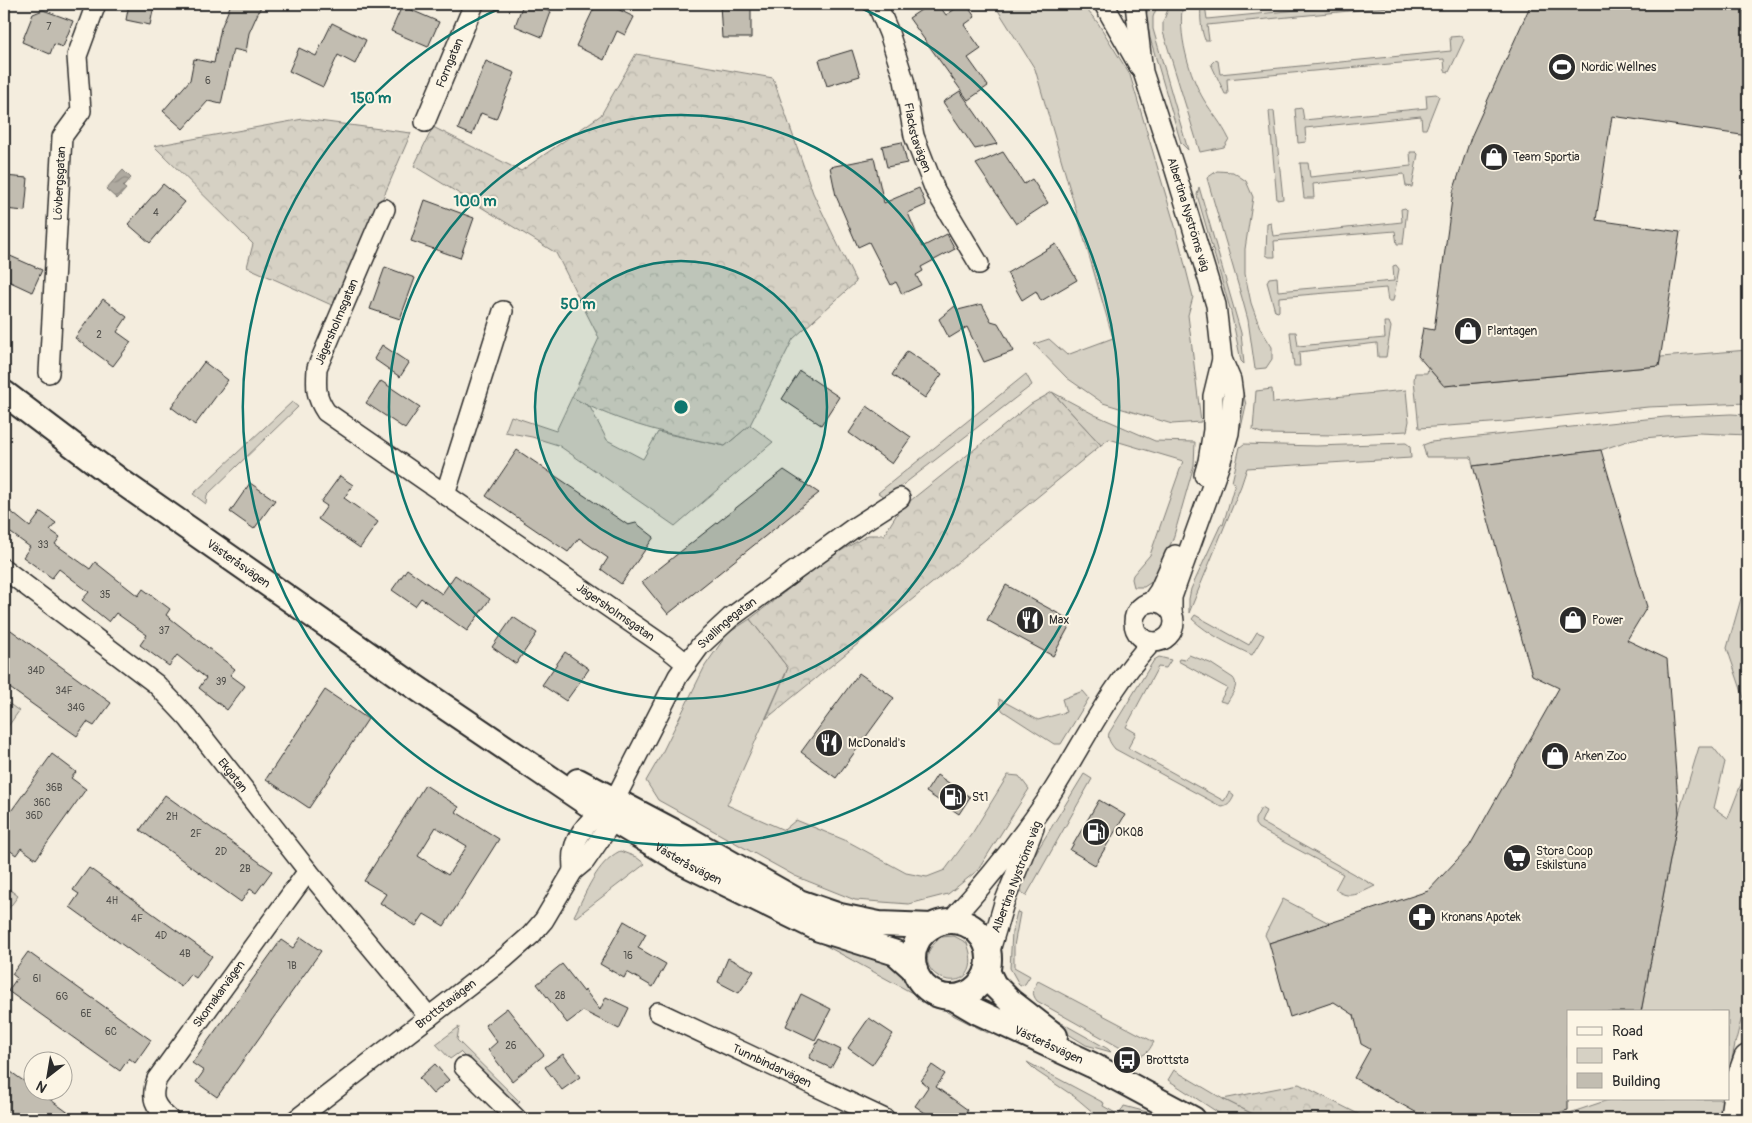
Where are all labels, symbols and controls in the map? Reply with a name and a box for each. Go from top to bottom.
house number: 7 [46,21,52,33]
street label: Forngatan [433,36,467,90]
sports icon: Nordic Wellnes [1547,52,1577,82]
place label: Nordic Wellnes [1581,60,1657,75]
house number: 6 [205,75,211,87]
text: 150 m [351,89,391,108]
street label: Flackstavägen [901,101,935,175]
shop icon: Team Sportia [1479,142,1509,172]
street label: Lövbergsgatan [50,145,69,221]
place label: Team Sportia [1513,150,1580,165]
street label: Albertina Nyströms väg [1164,155,1213,273]
text: 100 m [454,192,496,211]
house number: 4 [153,207,159,219]
street label: Jägersholmsgatan [312,277,362,367]
text: 50 m [561,295,595,314]
shop icon: Plantagen [1453,316,1483,346]
place label: Plantagen [1487,324,1538,339]
house number: 2 [96,329,102,341]
centre of rings [672,398,690,416]
street label: Västeråsvägen [204,536,274,591]
house number: 33 [37,539,49,551]
street label: Jägersholmsgatan [573,580,658,645]
house number: 35 [100,589,111,601]
street label: Svallingegatan [694,594,759,652]
restaurant icon: Max [1015,605,1045,635]
shop icon: Power [1558,605,1588,635]
place label: Max [1049,613,1069,628]
place label: Power [1592,613,1624,628]
house number: 37 [159,625,170,637]
house number: 34D [27,665,45,677]
house number: 39 [216,676,226,688]
house number: 34F [55,685,73,697]
house number: 34G [67,702,85,714]
restaurant icon: McDonald's [814,728,844,758]
place label: McDonald's [848,736,906,751]
shop icon: Arken Zoo [1540,741,1570,771]
place label: Arken Zoo [1574,749,1627,764]
street label: Ekgatan [215,755,251,796]
house number: 36B [45,782,63,794]
fuel station icon: St1 [938,782,968,812]
place label: St1 [972,790,989,805]
house number: 36C [33,797,51,809]
house number: 36D [25,810,43,822]
house number: 2H [166,811,178,823]
fuel station icon: OKQ8 [1081,817,1111,847]
street label: Albertina Nyströms väg [989,819,1045,935]
place label: OKQ8 [1115,825,1143,840]
house number: 2F [190,828,202,840]
street label: Västeråsvägen [652,839,725,888]
supermarket icon: Stora Coop Eskilstuna [1502,843,1532,873]
place label: Stora Coop Eskilstuna [1536,844,1593,873]
house number: 2D [215,846,227,858]
house number: 2B [239,863,251,875]
house number: 4H [106,895,118,907]
pharmacy icon: Kronans Apotek [1407,902,1437,932]
place label: Kronans Apotek [1441,910,1521,925]
house number: 4F [131,913,143,925]
house number: 4D [155,930,167,942]
house number: 4B [179,948,191,960]
house number: 16 [623,950,633,962]
street label: Skomakarvägen [190,957,248,1030]
house number: 1B [287,960,297,972]
house number: 6I [33,973,41,985]
street label: Brottstavägen [412,976,479,1032]
house number: 28 [555,990,565,1002]
house number: 6G [56,991,69,1003]
house number: 6E [80,1008,92,1020]
legend [1567,1010,1730,1100]
street label: Västeråsvägen [1012,1022,1086,1067]
text: Road [1612,1022,1643,1041]
house number: 6C [105,1026,117,1038]
house number: 26 [505,1040,517,1052]
street label: Tunnbindarvägen [730,1041,814,1091]
bus stop icon: Brottsta [1112,1045,1142,1075]
text: Park [1612,1046,1639,1065]
north arrow [22,1050,72,1100]
place label: Brottsta [1146,1053,1189,1068]
text: Building [1612,1072,1660,1091]
text: N [33,1077,50,1096]

